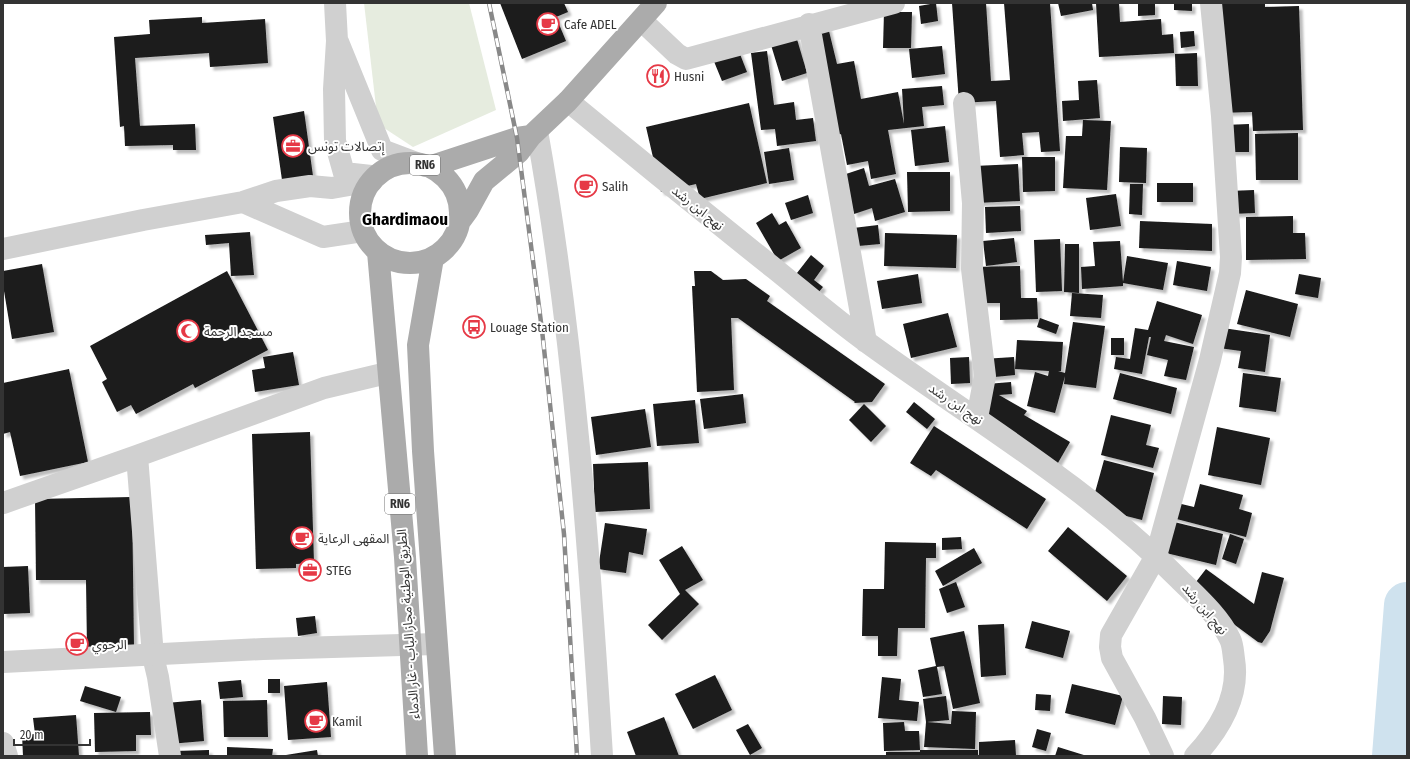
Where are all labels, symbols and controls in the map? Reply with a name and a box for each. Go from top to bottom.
cafe icon: Cafe ADEL [535,11,561,37]
place label: Cafe ADEL [564,17,617,32]
restaurant icon: Husni [645,63,671,89]
place label: Husni [674,69,704,84]
office icon: إتصالات تونس [280,133,306,159]
place label: إتصالات تونس [308,139,385,156]
road number: RN6 [410,155,440,175]
cafe icon: Salih [573,173,599,199]
place label: Salih [602,179,628,194]
street label: نهج ابن رشد [667,183,727,236]
district label: Ghardimaou [362,209,448,230]
bus stop icon: Louage Station [461,314,487,340]
mosque icon: مسجد الرحمة [175,318,201,344]
place label: Louage Station [490,320,569,335]
place label: مسجد الرحمة [204,324,273,339]
street label: نهج ابن رشد [924,380,986,430]
road number: RN6 [385,494,415,514]
cafe icon: المقهى الرعاية [289,525,315,551]
street label: الطريق الوطنية مجاز الباب - غار الدماء [394,528,423,720]
place label: المقهى الرعاية [318,531,389,547]
office icon: STEG [297,557,323,583]
place label: STEG [326,563,352,578]
street label: نهج ابن رشد [1177,580,1231,640]
cafe icon: الرحوي [64,631,90,657]
place label: الرحوي [92,637,127,655]
cafe icon: Kamil [303,708,329,734]
place label: Kamil [332,714,362,729]
scale bar [14,721,90,747]
text: 20 m [20,728,44,742]

